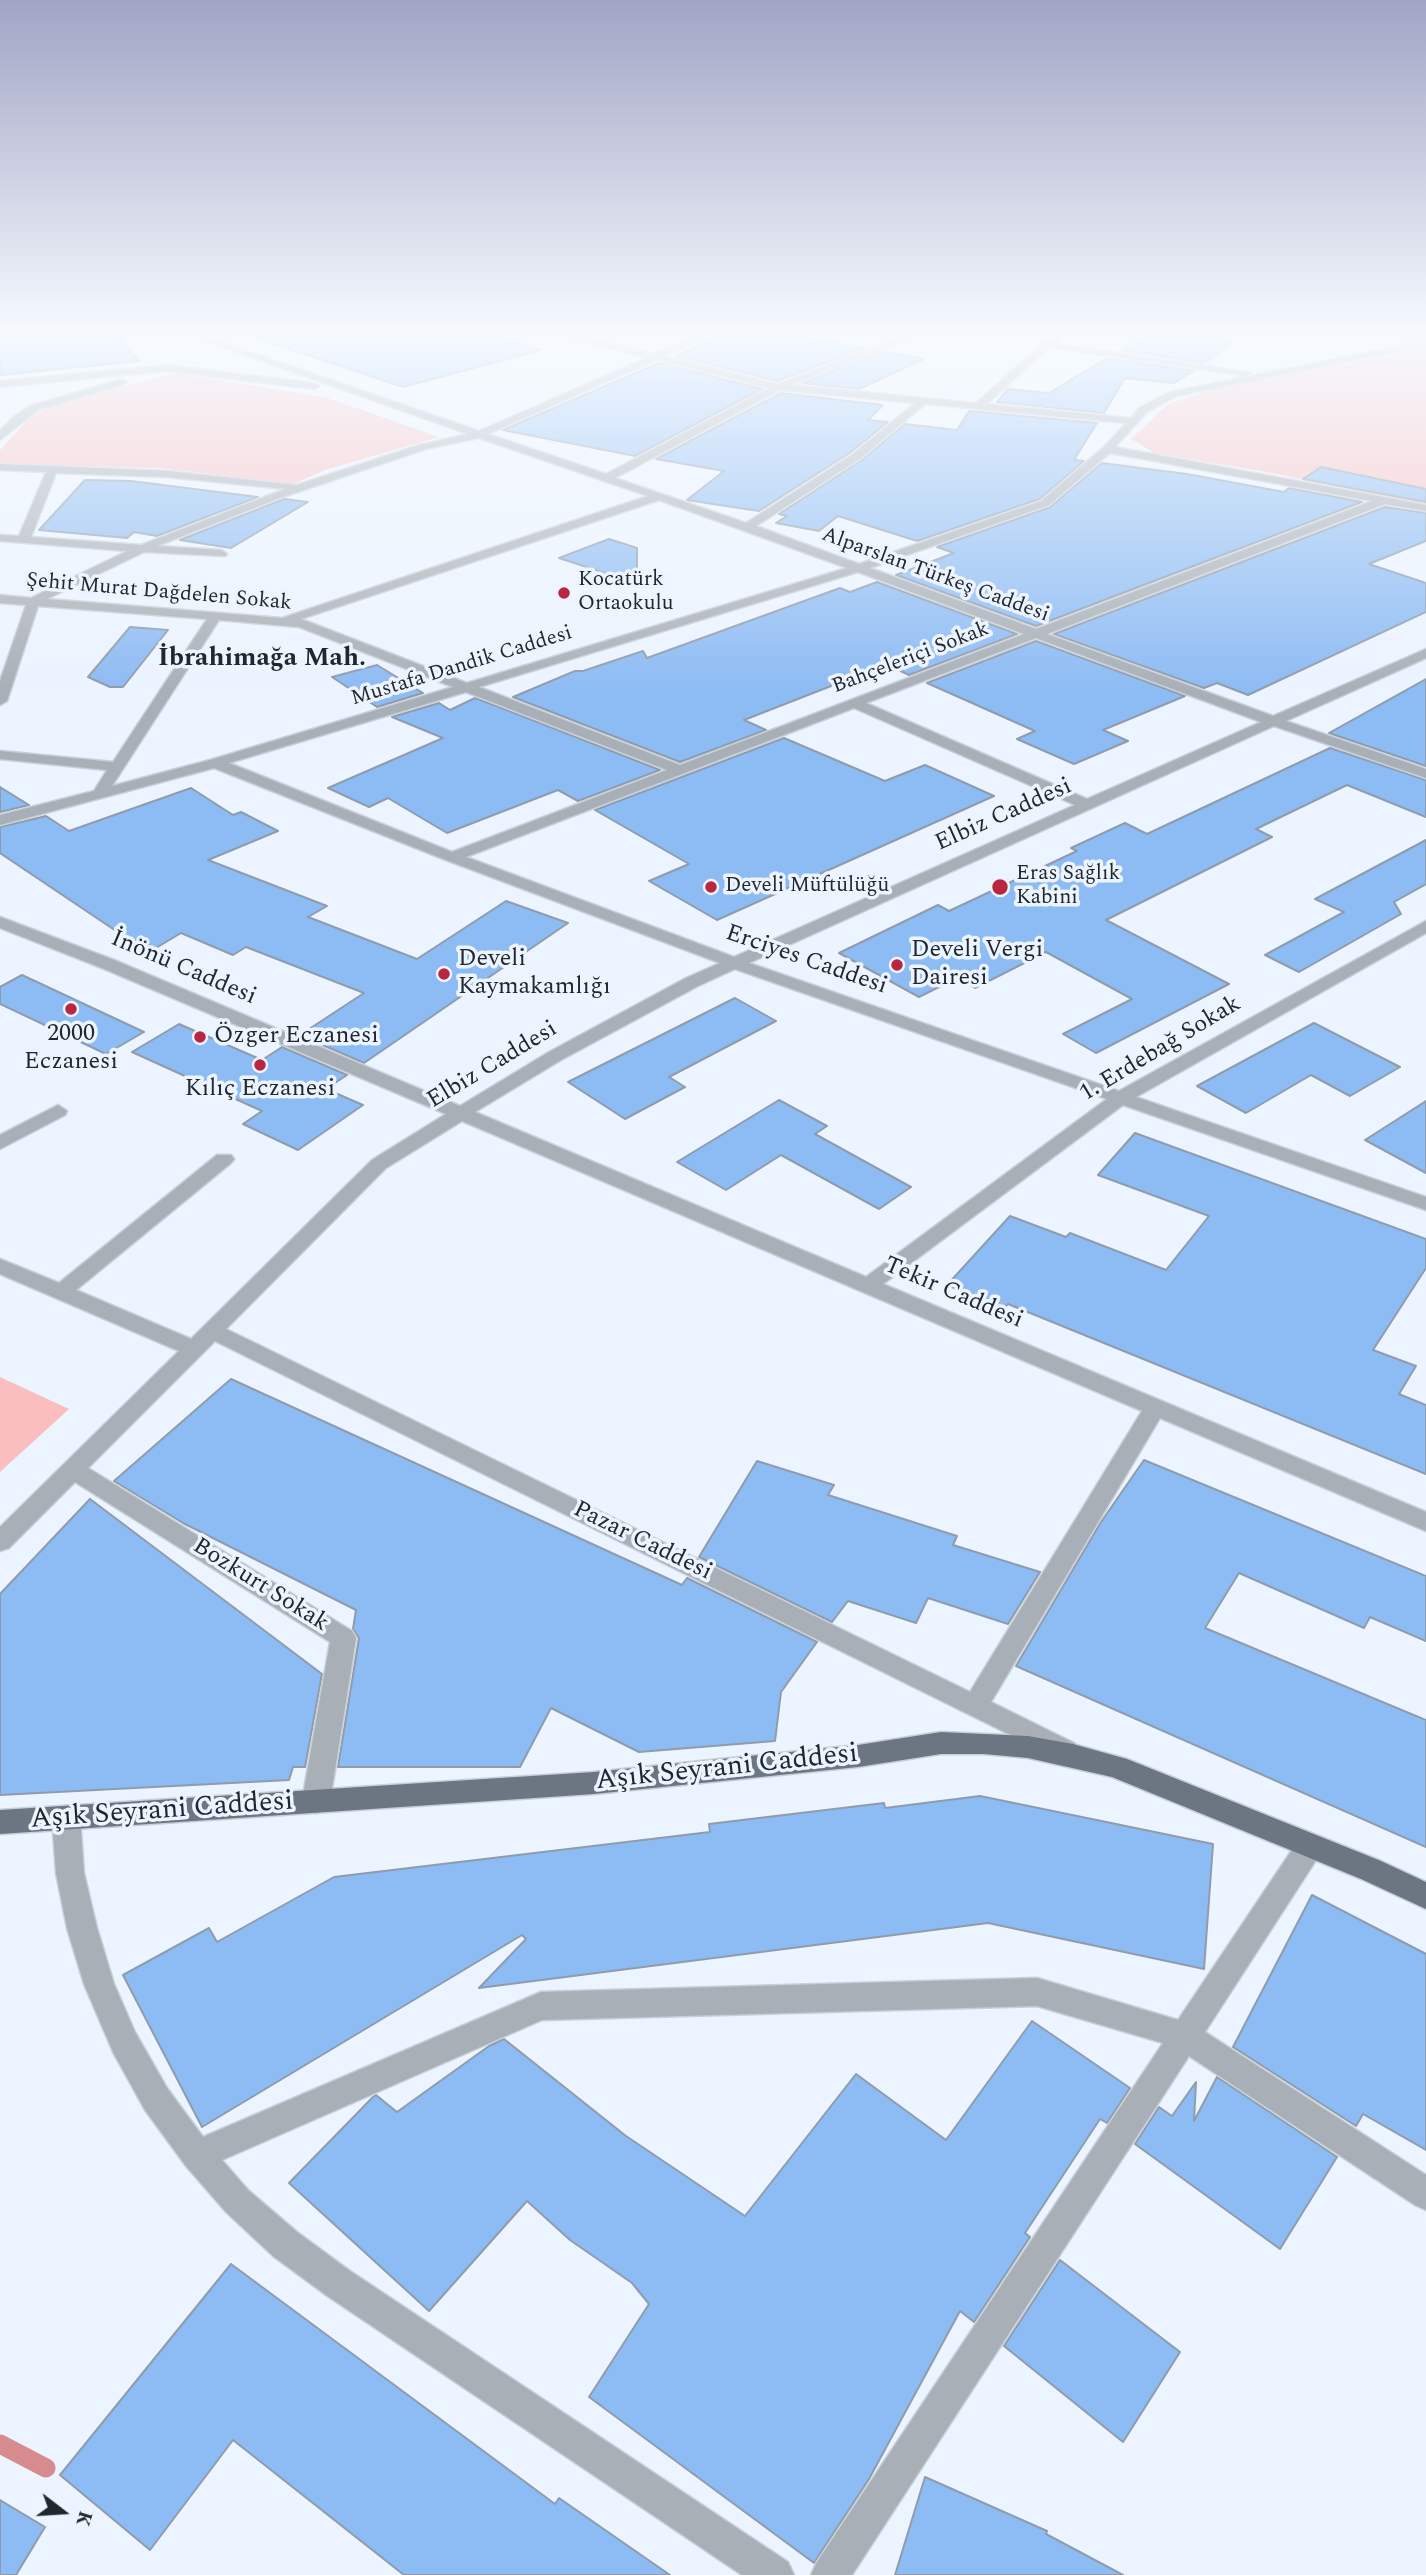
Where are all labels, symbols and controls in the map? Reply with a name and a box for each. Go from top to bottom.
street label: Alparslan Türkeş Caddesi [818,523,1052,629]
place label: Kocatürk Ortaokulu [578,568,674,618]
street label: Şehit Murat Dağdelen Sokak [25,569,293,617]
marker: Kocatürk Ortaokulu [556,585,572,601]
street label: Bahçeleriçi Sokak [829,618,993,700]
street label: Mustafa Dandik Caddesi [348,621,576,713]
district label: İbrahimağa Mah. [158,644,366,676]
street label: Elbiz Caddesi [931,773,1077,859]
place label: Eras Sağlık Kabini [1016,862,1120,912]
place label: Develi Müftülüğü [725,874,889,900]
marker: Eras Sağlık Kabini [990,877,1010,897]
marker: Develi Müftülüğü [703,879,719,895]
street label: Erciyes Caddesi [721,920,891,1002]
street label: İnönü Caddesi [106,925,260,1013]
place label: Develi Vergi Dairesi [911,937,1043,993]
place label: Develi Kaymakamlığı [458,946,611,1002]
marker: Develi Vergi Dairesi [889,957,905,973]
marker: Develi Kaymakamlığı [436,966,452,982]
street label: 1. Erdebağ Sokak [1075,991,1247,1109]
marker: 2000 Eczanesi [63,1001,79,1017]
street label: Elbiz Caddesi [423,1016,563,1116]
place label: 2000 Eczanesi [24,1021,118,1077]
place label: Özger Eczanesi [214,1023,379,1051]
marker: Özger Eczanesi [192,1029,208,1045]
marker: Kılıç Eczanesi [252,1057,268,1073]
place label: Kılıç Eczanesi [185,1076,335,1104]
street label: Tekir Caddesi [879,1252,1027,1336]
street label: Pazar Caddesi [568,1496,716,1588]
street label: Bozkurt Sokak [187,1533,333,1639]
street label: Aşık Seyrani Caddesi [594,1739,860,1799]
street label: Aşık Seyrani Caddesi [29,1786,295,1838]
north arrow [28,2477,98,2547]
text: K [68,2507,100,2530]

